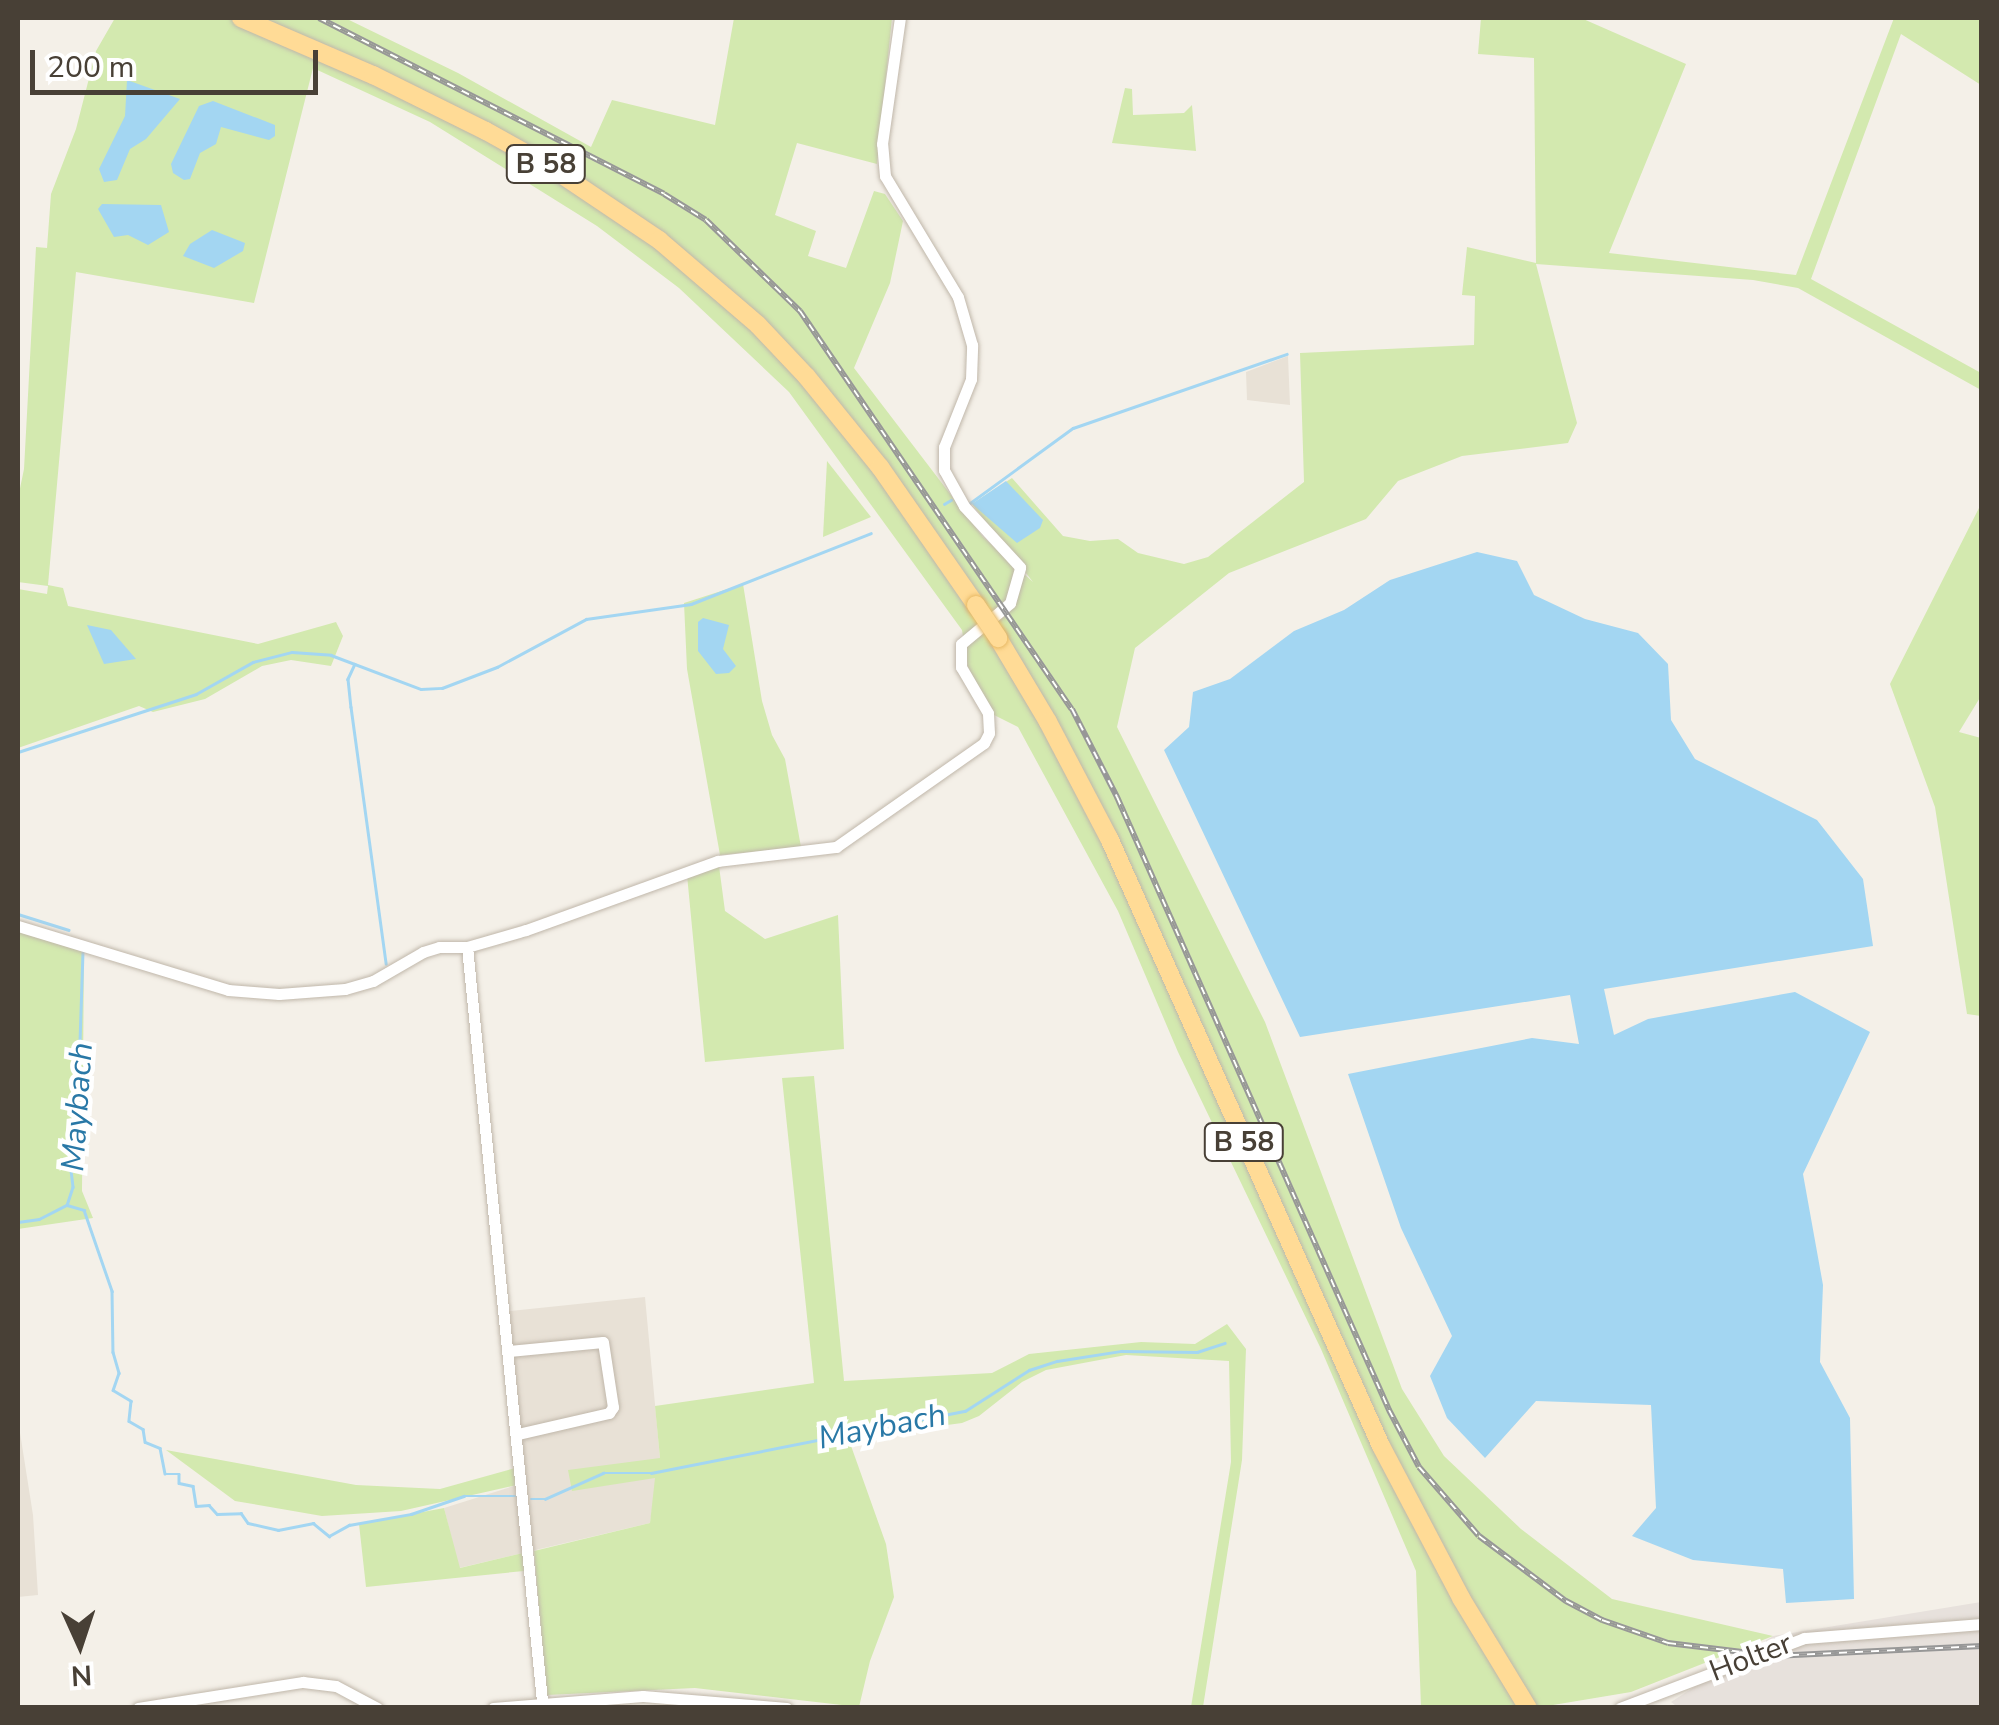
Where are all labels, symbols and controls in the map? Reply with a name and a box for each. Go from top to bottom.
scale bar [35,30,322,92]
text: 200 m [47,47,134,88]
road number: B 58 [504,141,588,187]
water label: Maybach [54,1041,102,1173]
road number: B 58 [1202,1119,1286,1165]
water label: Maybach [815,1396,949,1458]
north arrow [30,1595,130,1695]
street label: Holter [1705,1626,1797,1690]
text: N [70,1655,93,1694]

